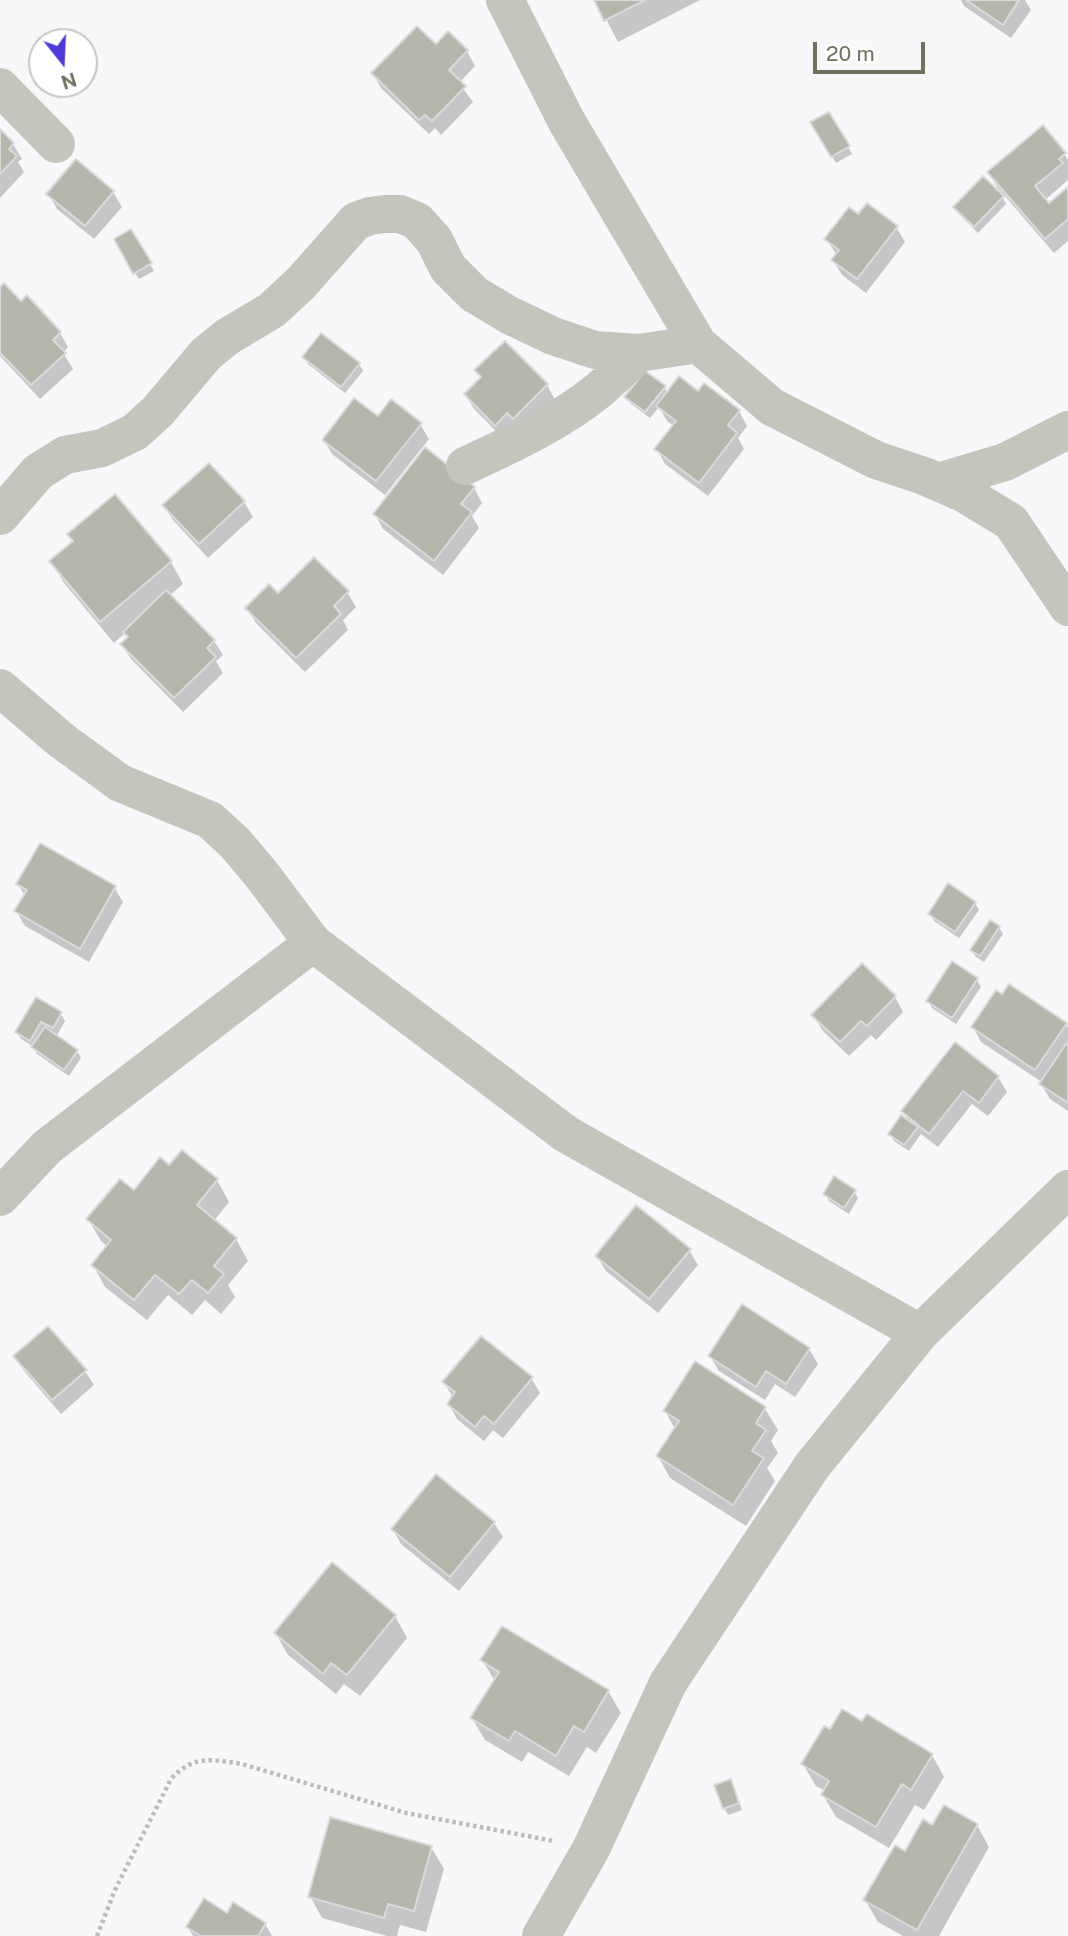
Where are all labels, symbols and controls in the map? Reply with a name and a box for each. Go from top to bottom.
north arrow [28,28,98,98]
scale bar [816,28,928,72]
text: 20 m [826,41,875,66]
text: N [58,68,79,94]

